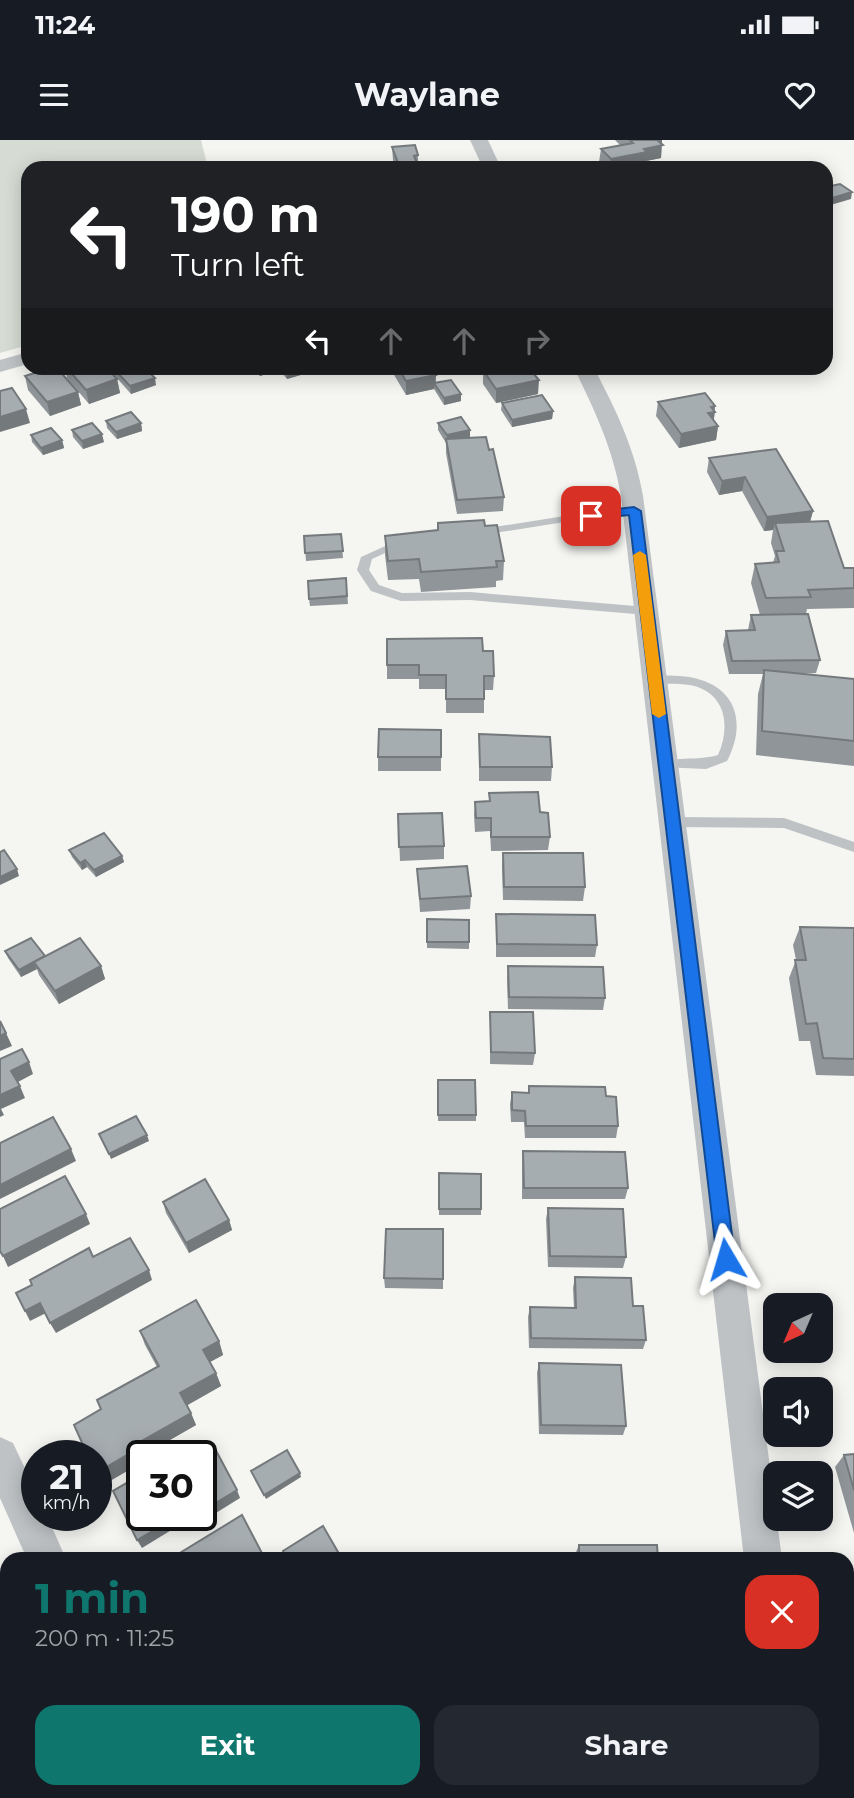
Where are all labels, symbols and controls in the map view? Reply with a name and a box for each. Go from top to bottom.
text: 11:24 [35,9,95,41]
text: Waylane [354,75,500,114]
icon: menu [35,76,73,114]
icon: heart [781,76,819,114]
text: 190 m [171,185,320,244]
icon: left [56,189,147,280]
text: Turn left [171,245,305,284]
icon: left [299,322,337,360]
icon: ahead [372,322,410,360]
icon: ahead [445,322,483,360]
icon: right [518,322,556,360]
pin [561,486,621,546]
icon: arrive [572,497,610,535]
position arrow [689,1222,763,1296]
north arrow [763,1293,833,1363]
map controls [763,1293,833,1531]
button: sound [763,1377,833,1447]
speed limit sign: 30 [126,1440,217,1531]
text: 21 [49,1455,84,1498]
button: layers [763,1461,833,1531]
text: km/h [42,1492,91,1514]
text: 1 min [35,1572,149,1624]
button: close [745,1575,819,1649]
text: 200 m · 11:25 [35,1624,174,1652]
button: Exit [35,1705,420,1785]
button: Share [434,1705,819,1785]

